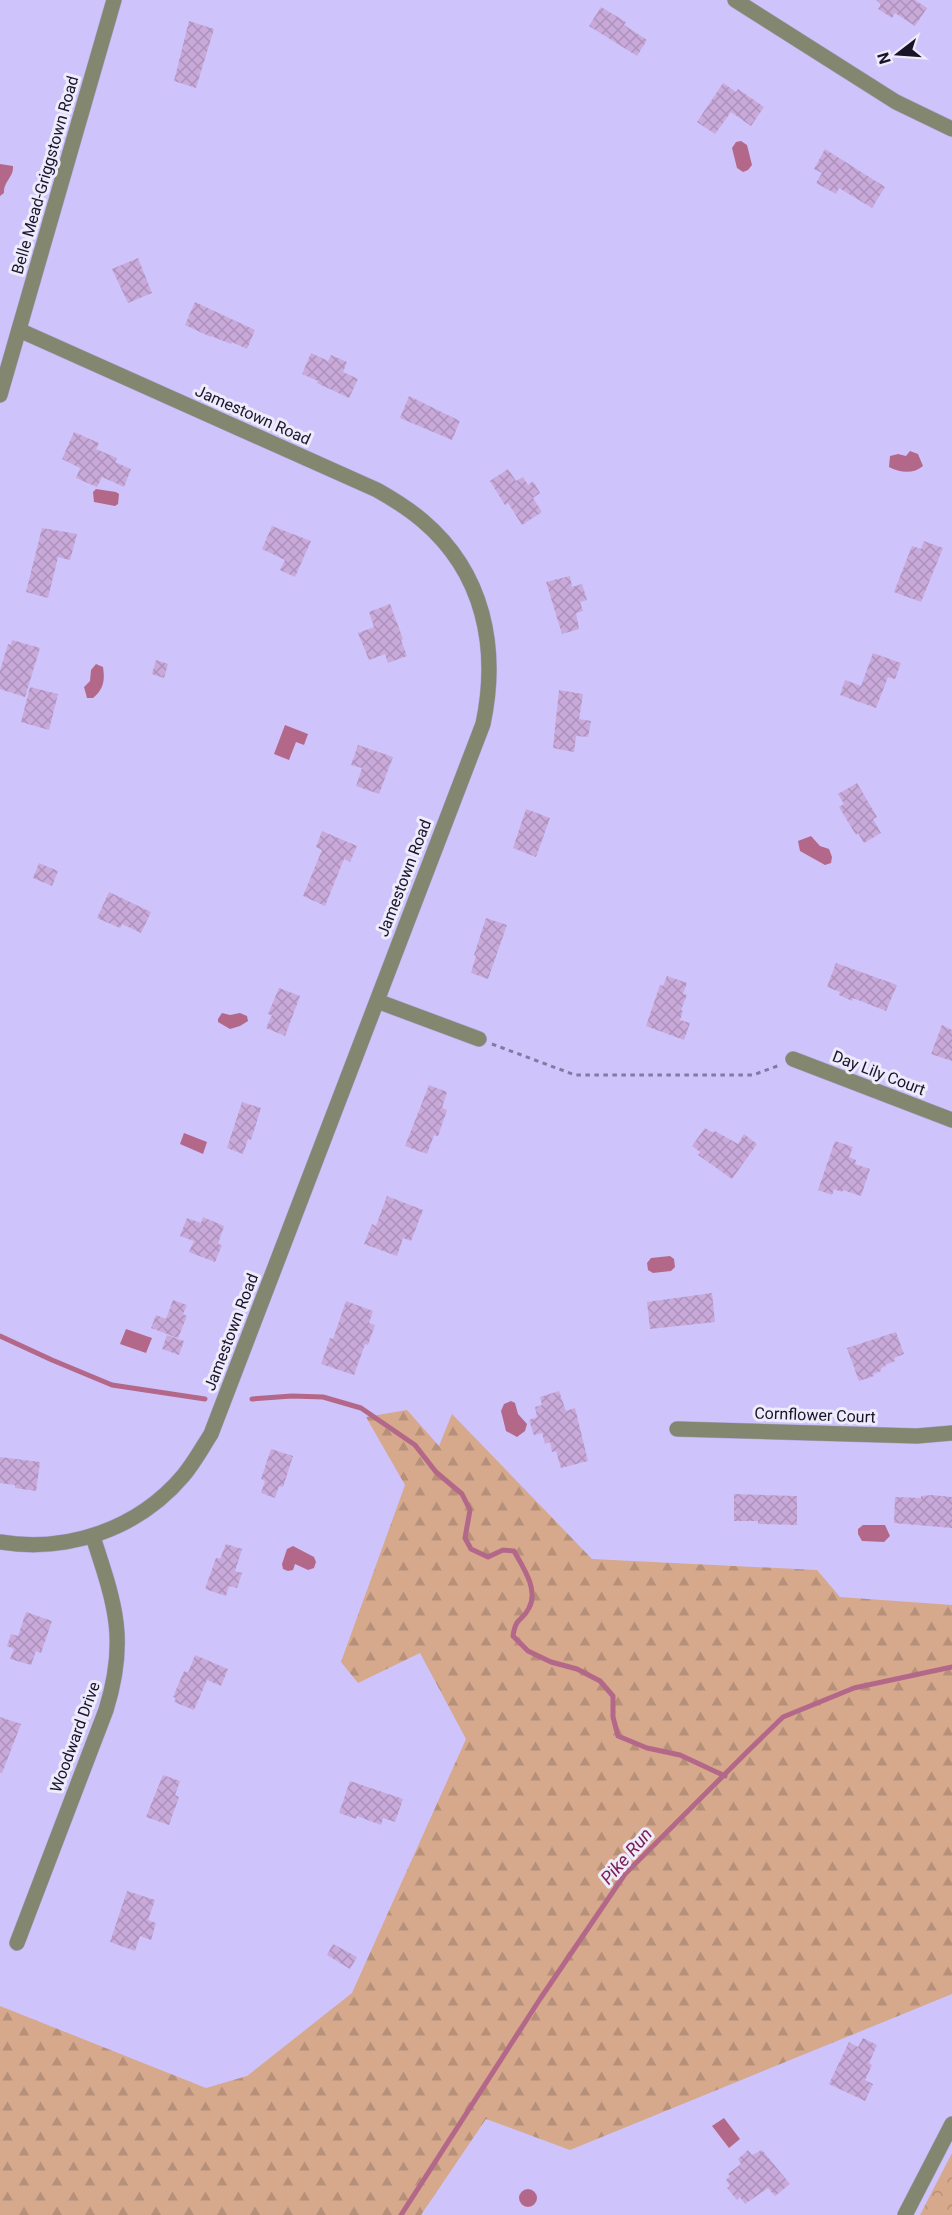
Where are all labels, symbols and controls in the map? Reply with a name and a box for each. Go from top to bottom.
north arrow [868,24,928,84]
text: N [873,50,895,66]
street label: Belle Mead-Griggstown Road [8,74,82,276]
street label: Jamestown Road [192,381,314,449]
street label: Jamestown Road [373,817,435,939]
street label: Day Lily Court [830,1047,928,1099]
street label: Jamestown Road [200,1271,262,1393]
street label: Cornflower Court [754,1403,876,1427]
street label: Woodward Drive [46,1679,104,1795]
water label: Pike Run [596,1824,656,1888]

